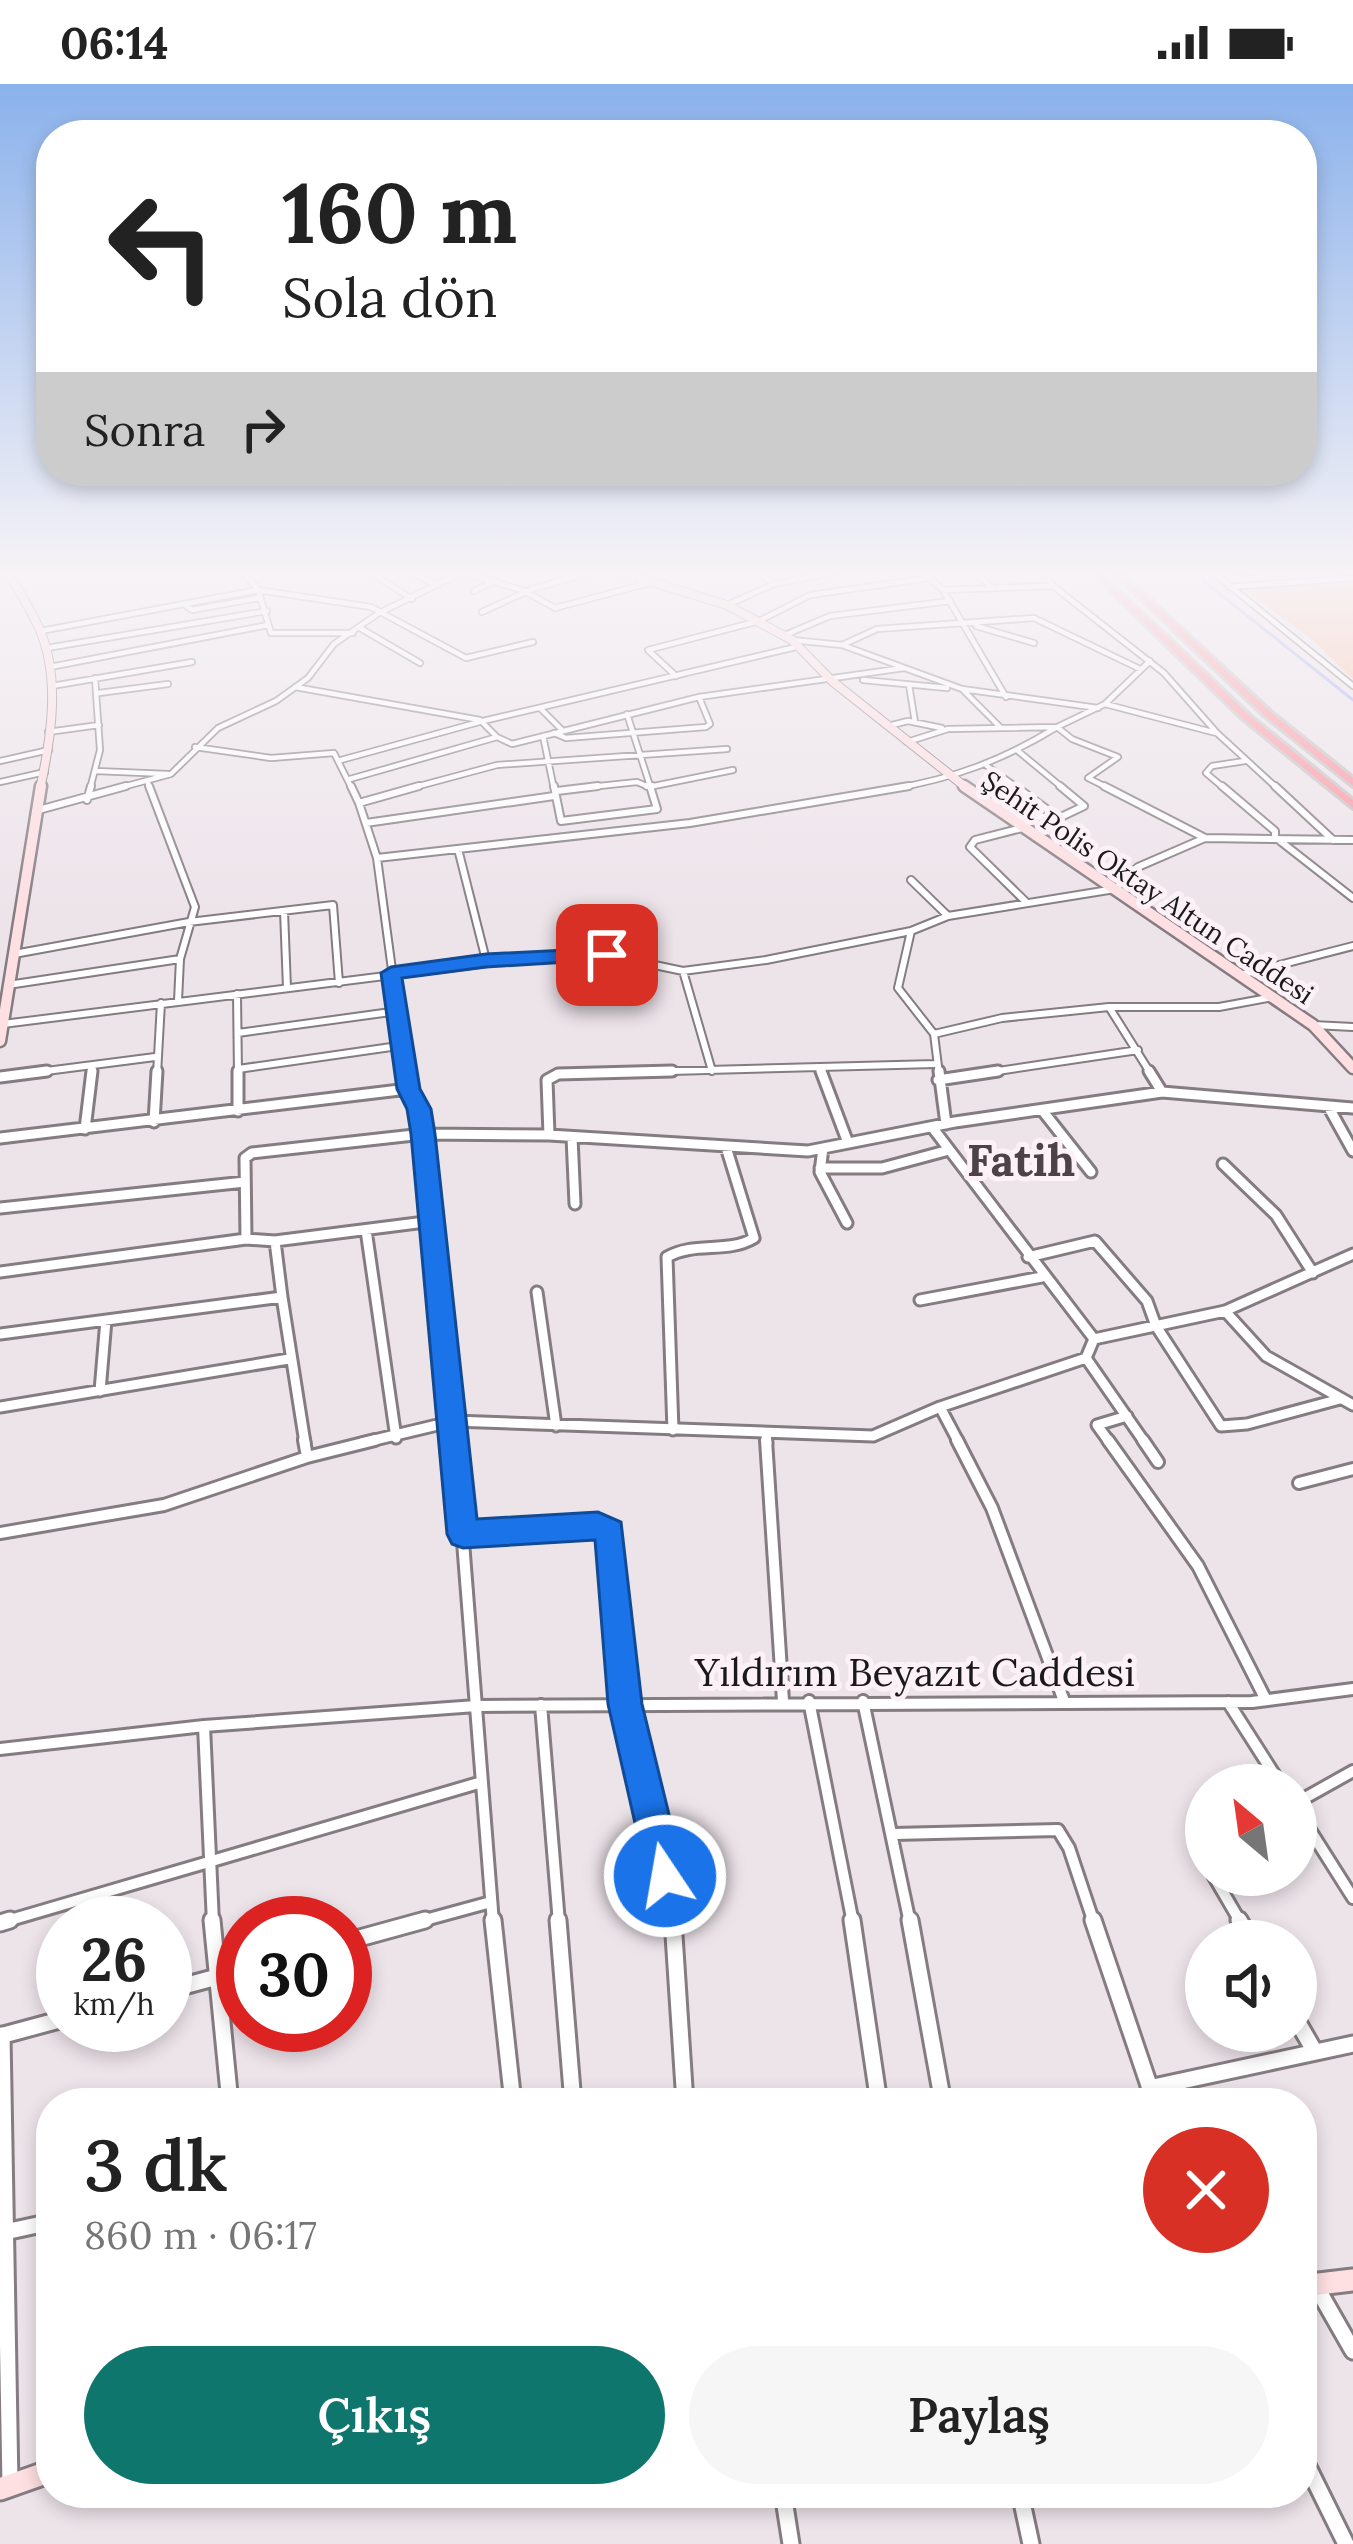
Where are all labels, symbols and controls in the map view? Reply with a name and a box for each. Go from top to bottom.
text: 06:14 [60,14,169,71]
text: 160 m [282,158,517,266]
icon: left [84,168,240,324]
text: Sola dön [282,263,498,332]
icon: right [230,396,296,462]
text: Sonra [84,401,206,458]
street label: Şehit Polis Oktay Altun Caddesi [976,763,1320,1011]
pin [556,904,658,1006]
icon: arrive [574,922,640,988]
district label: Fatih [967,1131,1075,1188]
street label: Yıldırım Beyazıt Caddesi [694,1647,1135,1697]
north arrow [1185,1764,1317,1896]
map controls [1185,1764,1317,2052]
position arrow [602,1813,728,1939]
speed limit sign: 30 [216,1896,372,2052]
button: sound [1185,1920,1317,2052]
text: 26 [81,1921,147,1997]
text: km/h [73,1985,155,2023]
text: 3 dk [84,2119,228,2211]
button: close [1143,2127,1269,2253]
text: 860 m · 06:17 [84,2210,317,2260]
button: Çıkış [84,2346,665,2484]
button: Paylaş [689,2346,1269,2484]

